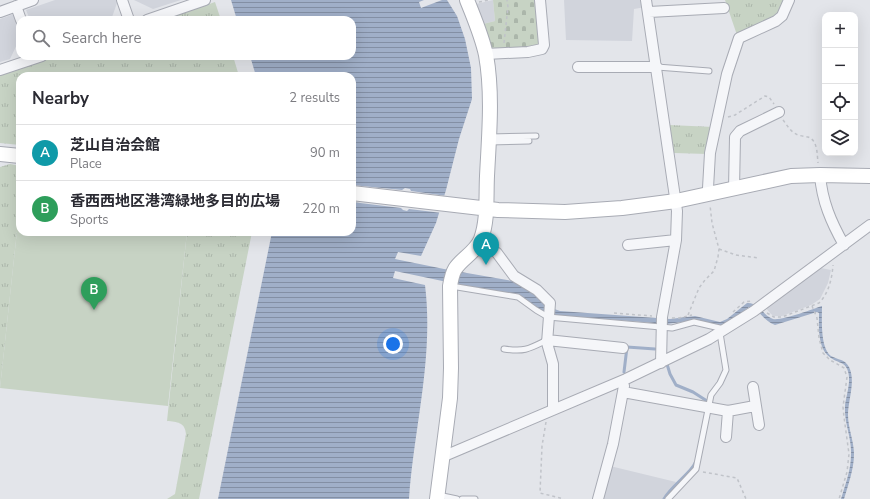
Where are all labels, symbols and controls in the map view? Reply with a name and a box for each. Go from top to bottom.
map controls [822,12,858,156]
button: + [822,12,858,48]
search box [16,16,356,60]
icon: search [30,27,52,49]
text: Search here [62,28,142,48]
button: − [822,48,858,84]
button: locate [822,84,858,120]
text: Nearby [32,87,89,110]
text: 2 results [289,89,340,107]
button: layers [822,120,858,156]
text: 芝山自治会館 [70,135,160,155]
text: A [40,144,50,162]
text: 90 m [310,144,340,162]
text: Place [70,155,102,173]
text: 香西西地区港湾緑地多目的広場 [70,191,280,211]
text: B [41,200,49,218]
text: 220 m [302,200,340,218]
text: Sports [70,211,109,229]
pin: A [473,232,499,265]
pin: B [81,277,107,310]
your location [383,334,403,354]

